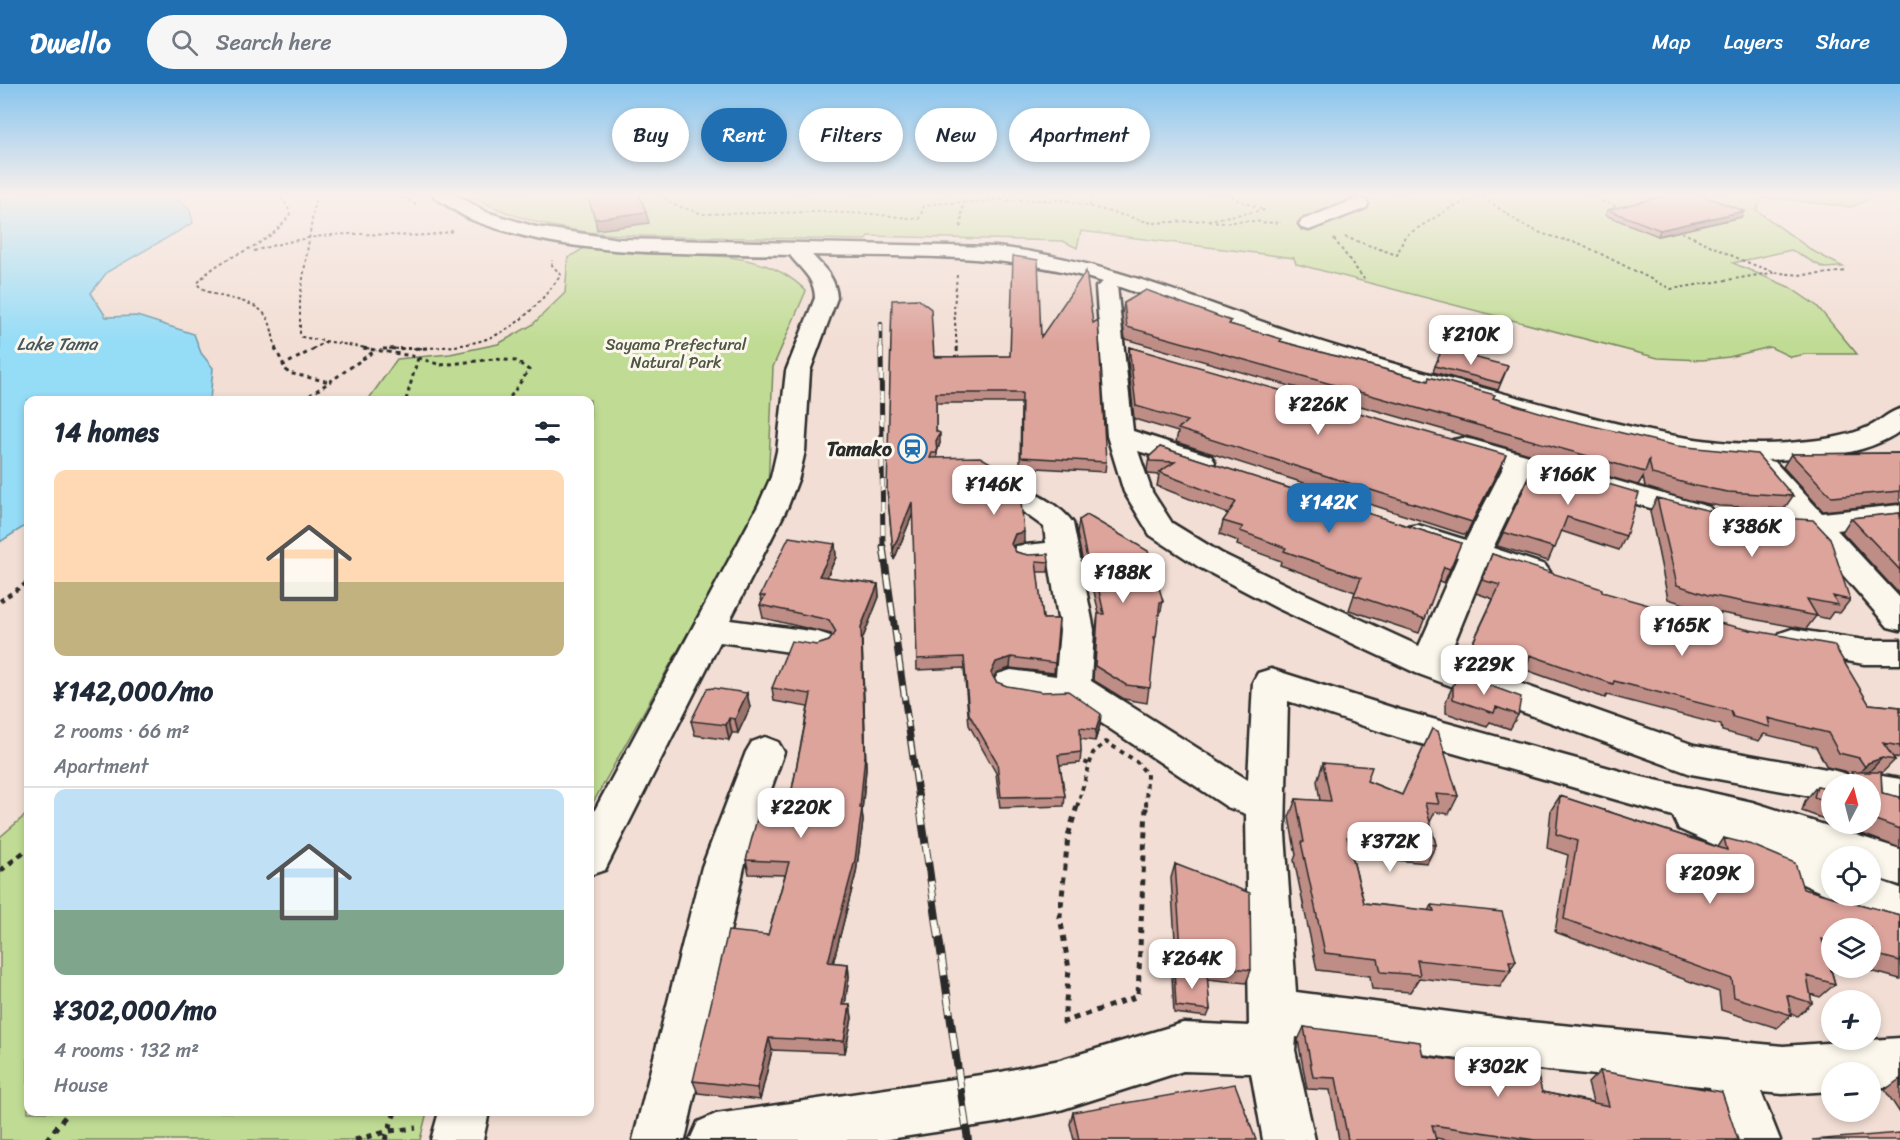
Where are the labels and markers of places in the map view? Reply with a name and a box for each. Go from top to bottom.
pin: ¥210K [1429,315,1513,366]
pin: ¥226K [1276,385,1360,436]
place label: Tamako [827,432,892,467]
station icon: Tamako [897,433,929,465]
pin: ¥166K [1526,455,1610,506]
pin: ¥146K [952,465,1036,516]
pin: ¥142K [1287,483,1371,534]
pin: ¥386K [1710,507,1794,558]
pin: ¥188K [1081,553,1165,604]
pin: ¥165K [1640,606,1724,657]
pin: ¥229K [1442,645,1526,696]
pin: ¥220K [759,788,843,839]
pin: ¥372K [1348,822,1432,873]
pin: ¥209K [1668,854,1752,905]
pin: ¥264K [1150,939,1234,990]
pin: ¥302K [1456,1047,1540,1098]

